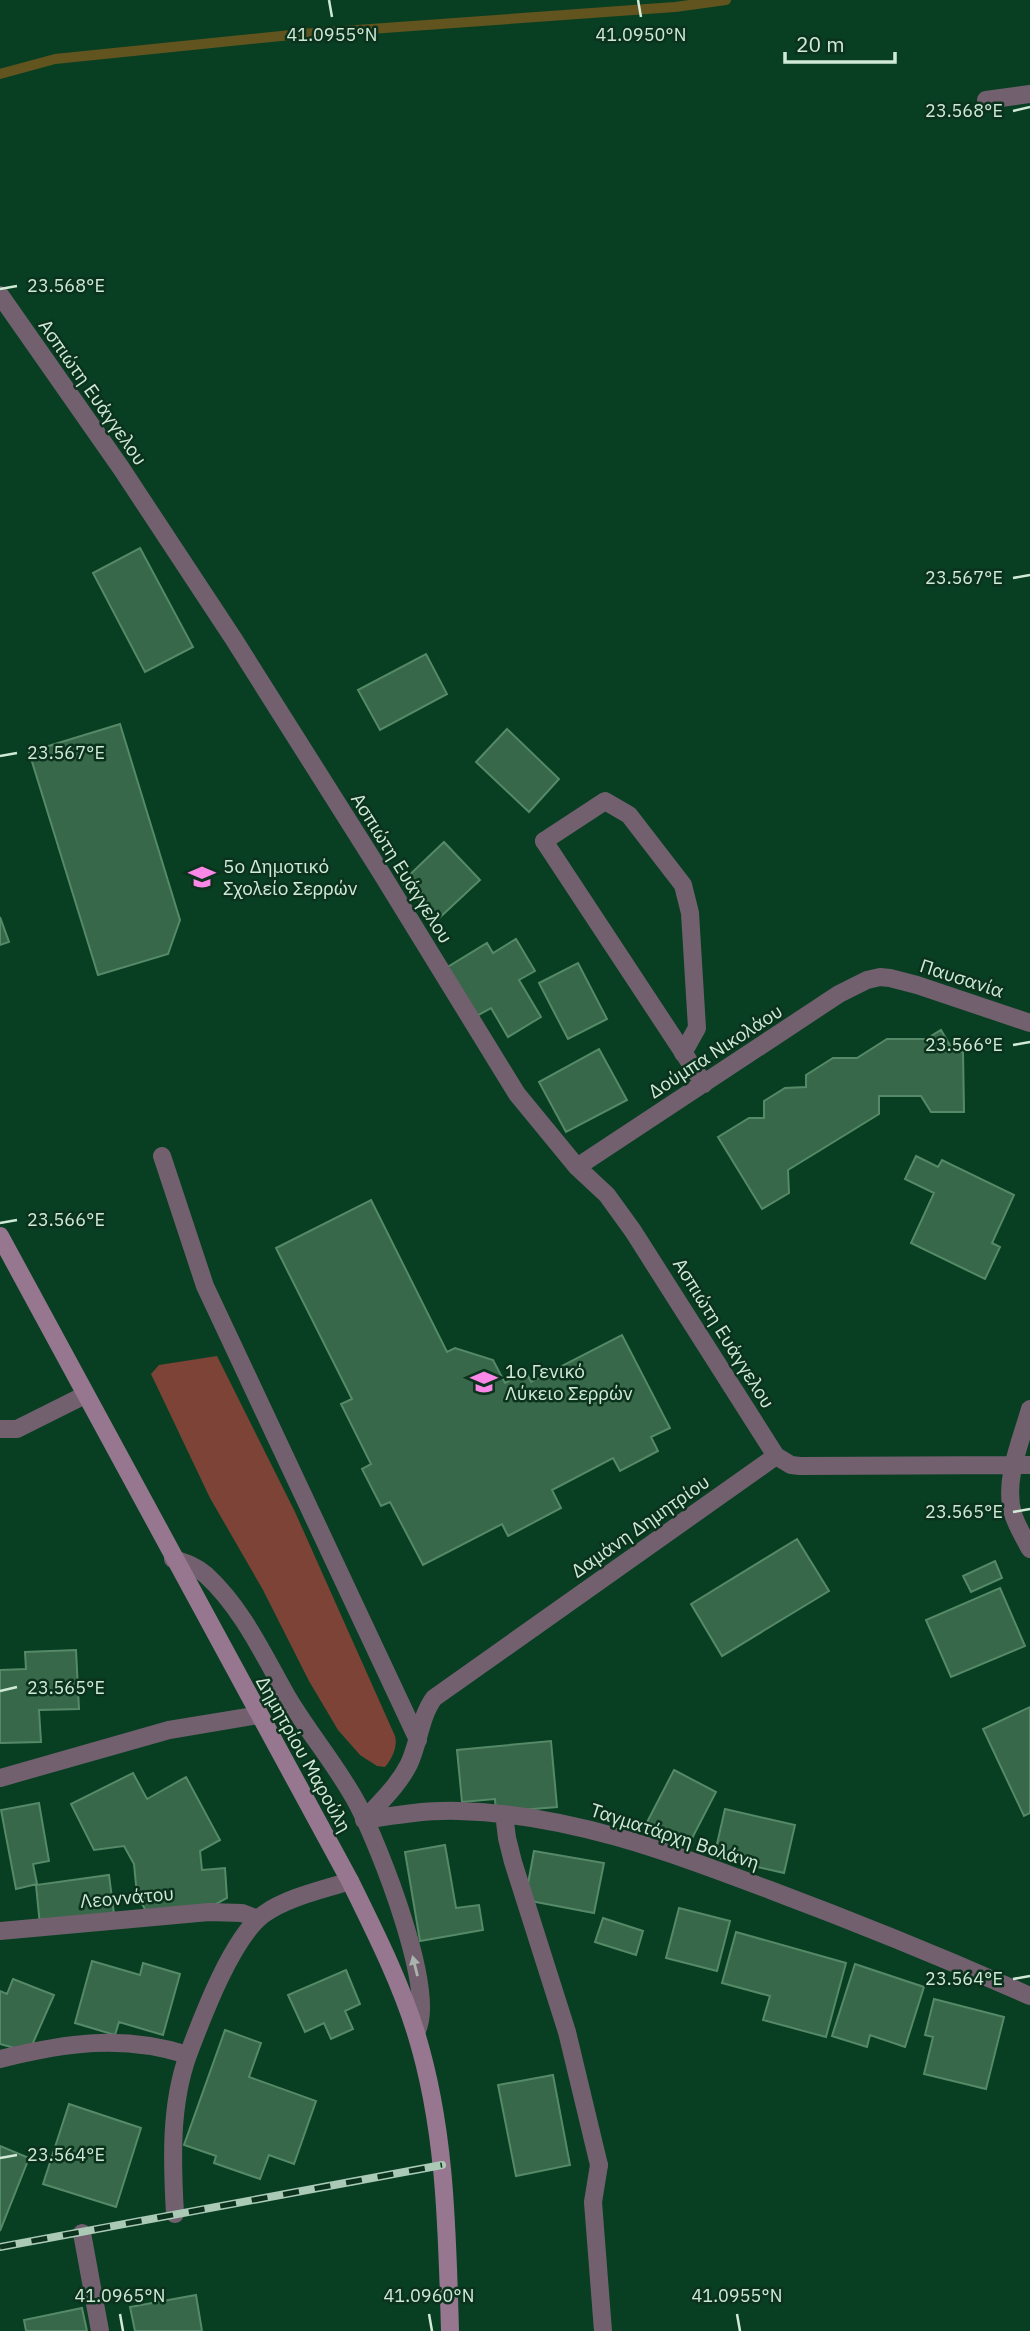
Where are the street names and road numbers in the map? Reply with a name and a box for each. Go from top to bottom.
street label: Ασπιώτη Ευάγγελου [34,314,152,470]
street label: Ασπιώτη Ευάγγελου [346,788,458,948]
street label: Παυσανία [917,953,1007,1003]
street label: Δούμπα Νικολάου [643,999,787,1103]
street label: Ασπιώτη Ευάγγελου [668,1253,780,1413]
street label: Δαμάνη Δημητρίου [566,1469,714,1583]
street label: Δημητρίου Μαρούλη [251,1671,357,1837]
street label: Ταγματάρχη Βολάνη [587,1797,763,1875]
street label: Λεοννάτου [79,1881,175,1913]

